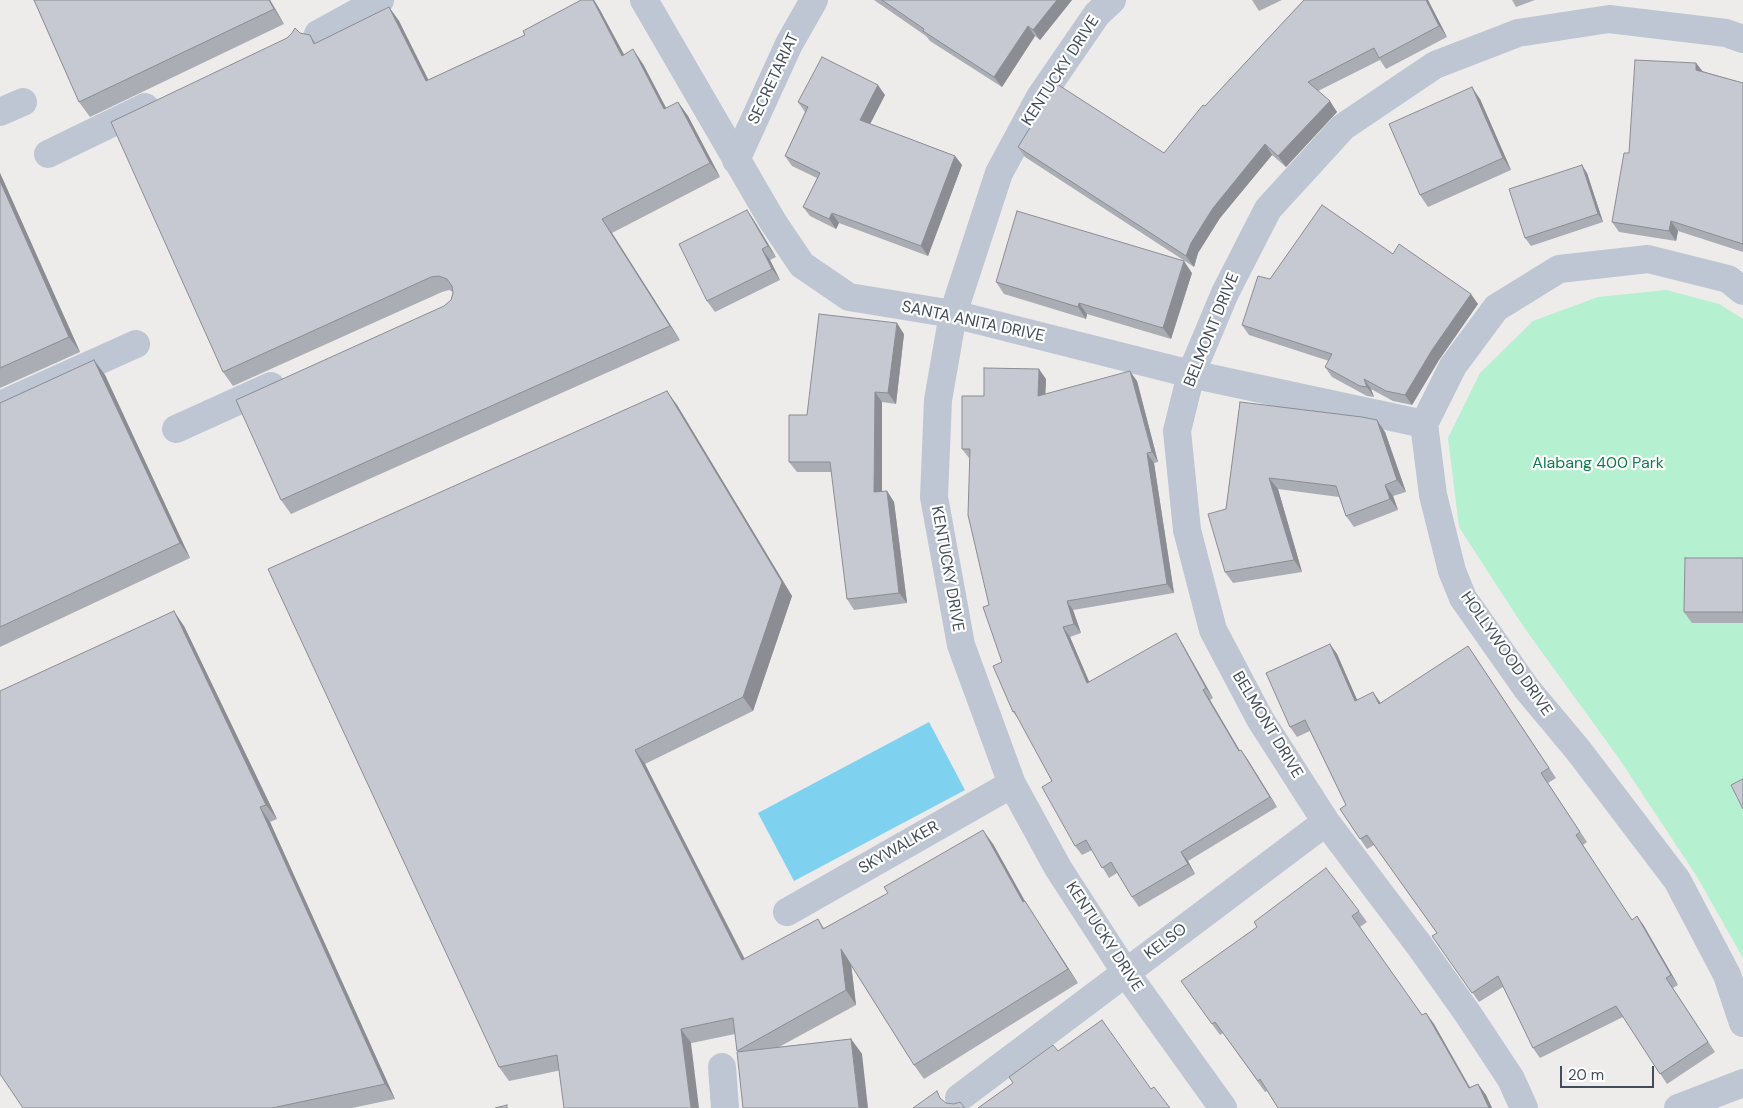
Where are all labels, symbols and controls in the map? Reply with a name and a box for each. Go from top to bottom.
street label: KENTUCKY DRIVE [1018,12,1104,130]
street label: SECRETARIAT [745,30,803,128]
street label: BELMONT DRIVE [1180,270,1244,390]
street label: SANTA ANITA DRIVE [900,297,1046,347]
park label: Alabang 400 Park [1532,454,1664,474]
street label: KENTUCKY DRIVE [926,505,968,633]
street label: HOLLYWOOD DRIVE [1456,588,1556,720]
street label: BELMONT DRIVE [1228,668,1306,782]
street label: SKYWALKER [856,817,942,879]
street label: KENTUCKY DRIVE [1061,878,1147,996]
street label: KELSO [1141,920,1191,964]
scale bar [1563,1056,1657,1088]
text: 20 m [1568,1065,1604,1085]

